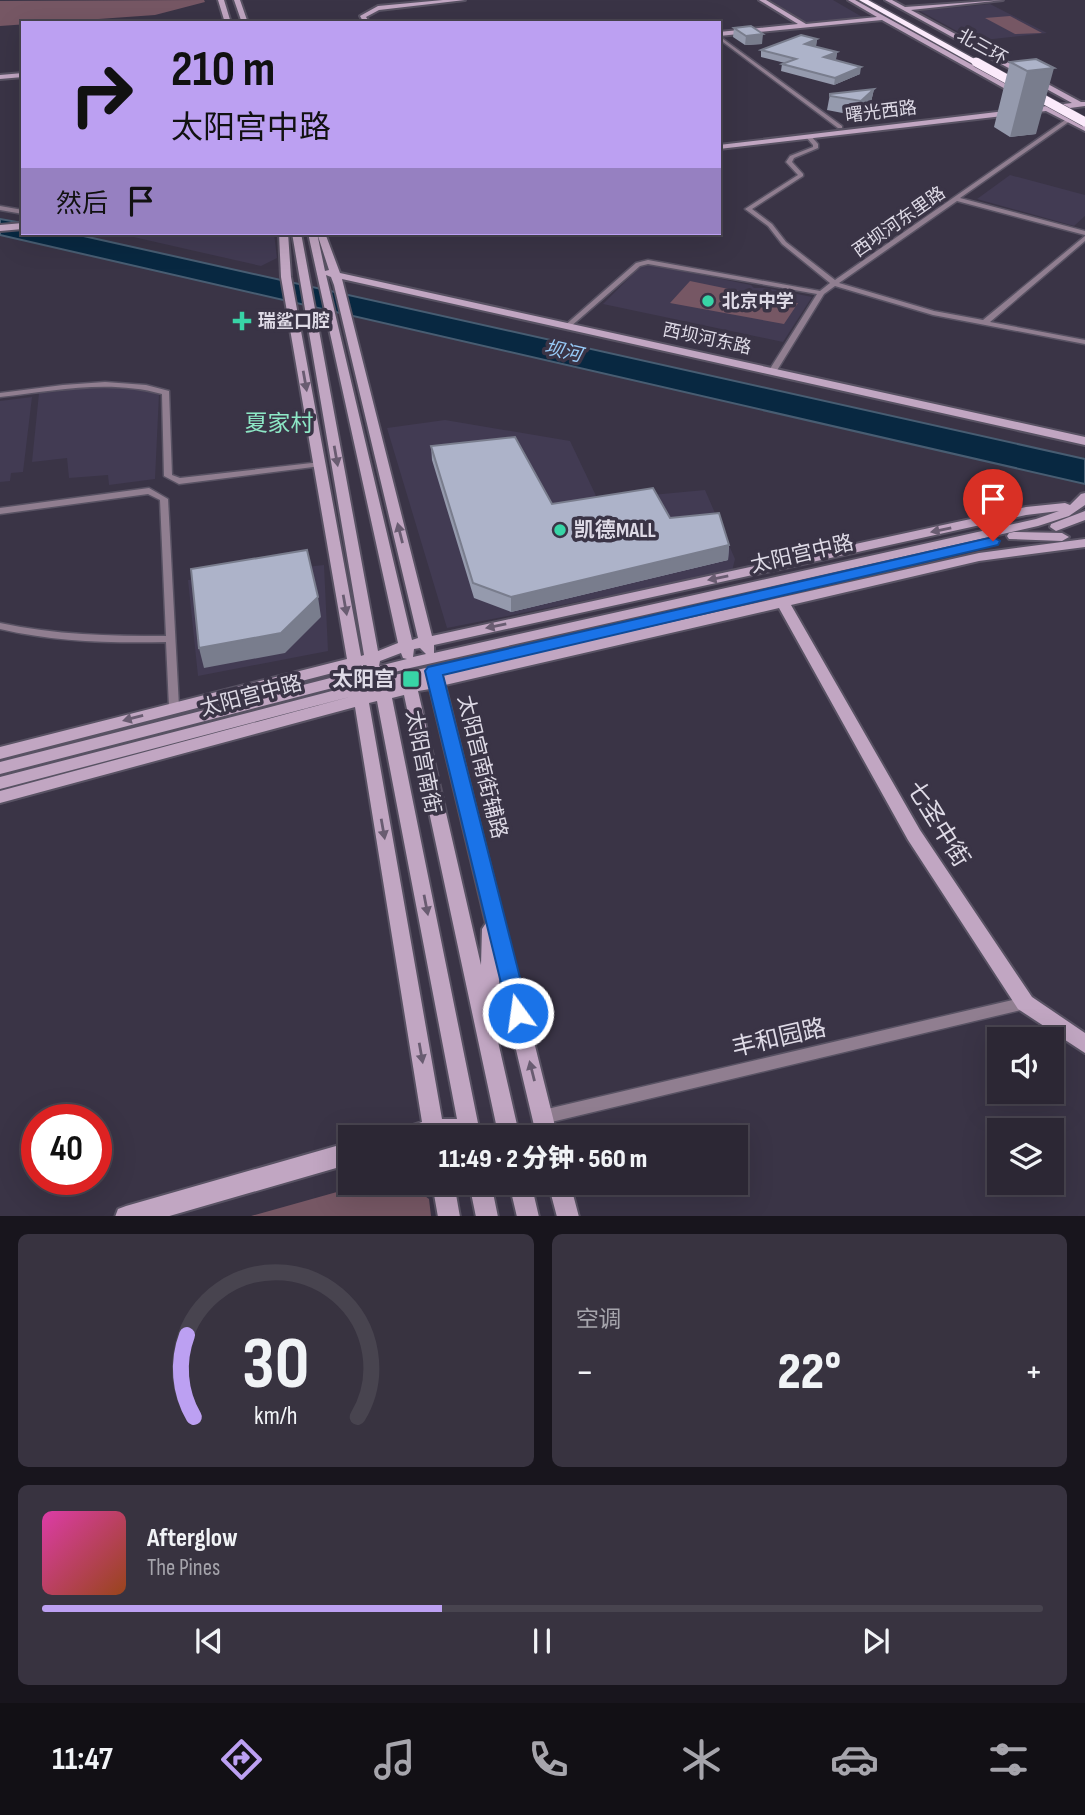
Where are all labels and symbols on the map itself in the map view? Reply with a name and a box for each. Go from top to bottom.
street label: 北三环 [953,25,1011,69]
street label: 曙光西路 [844,97,918,127]
street label: 西坝河东里路 [849,182,949,262]
place label: 北京中学 [722,291,794,312]
marker: 北京中学 [700,293,716,309]
marker: 瑞鲨口腔 [232,311,252,331]
place label: 瑞鲨口腔 [258,311,330,332]
street label: 西坝河东路 [661,319,753,359]
water label: 坝河 [542,337,588,368]
one-way arrow [300,370,311,392]
district label: 夏家村 [245,410,314,438]
one-way arrow [331,445,342,467]
pin [963,469,1023,541]
place label: 凯德MALL [574,518,656,543]
one-way arrow [394,522,405,544]
marker: 凯德MALL [552,522,568,538]
one-way arrow [930,524,952,535]
street label: 太阳宫中路 [748,530,856,578]
one-way arrow [707,573,729,584]
one-way arrow [340,594,351,616]
one-way arrow [485,621,507,632]
place label: 太阳宫 [332,667,395,692]
marker: 太阳宫 [401,669,421,689]
street label: 太阳宫中路 [197,670,305,722]
street label: 太阳宫南街辅路 [452,693,512,841]
street label: 太阳宫南街 [401,708,445,816]
one-way arrow [122,713,144,724]
street label: 七圣中街 [900,776,976,872]
one-way arrow [378,818,389,840]
one-way arrow [421,894,432,916]
position arrow [481,976,555,1050]
street label: 丰和园路 [729,1013,829,1063]
one-way arrow [416,1042,427,1064]
one-way arrow [526,1060,537,1082]
speed limit sign: 40 [21,1104,112,1195]

